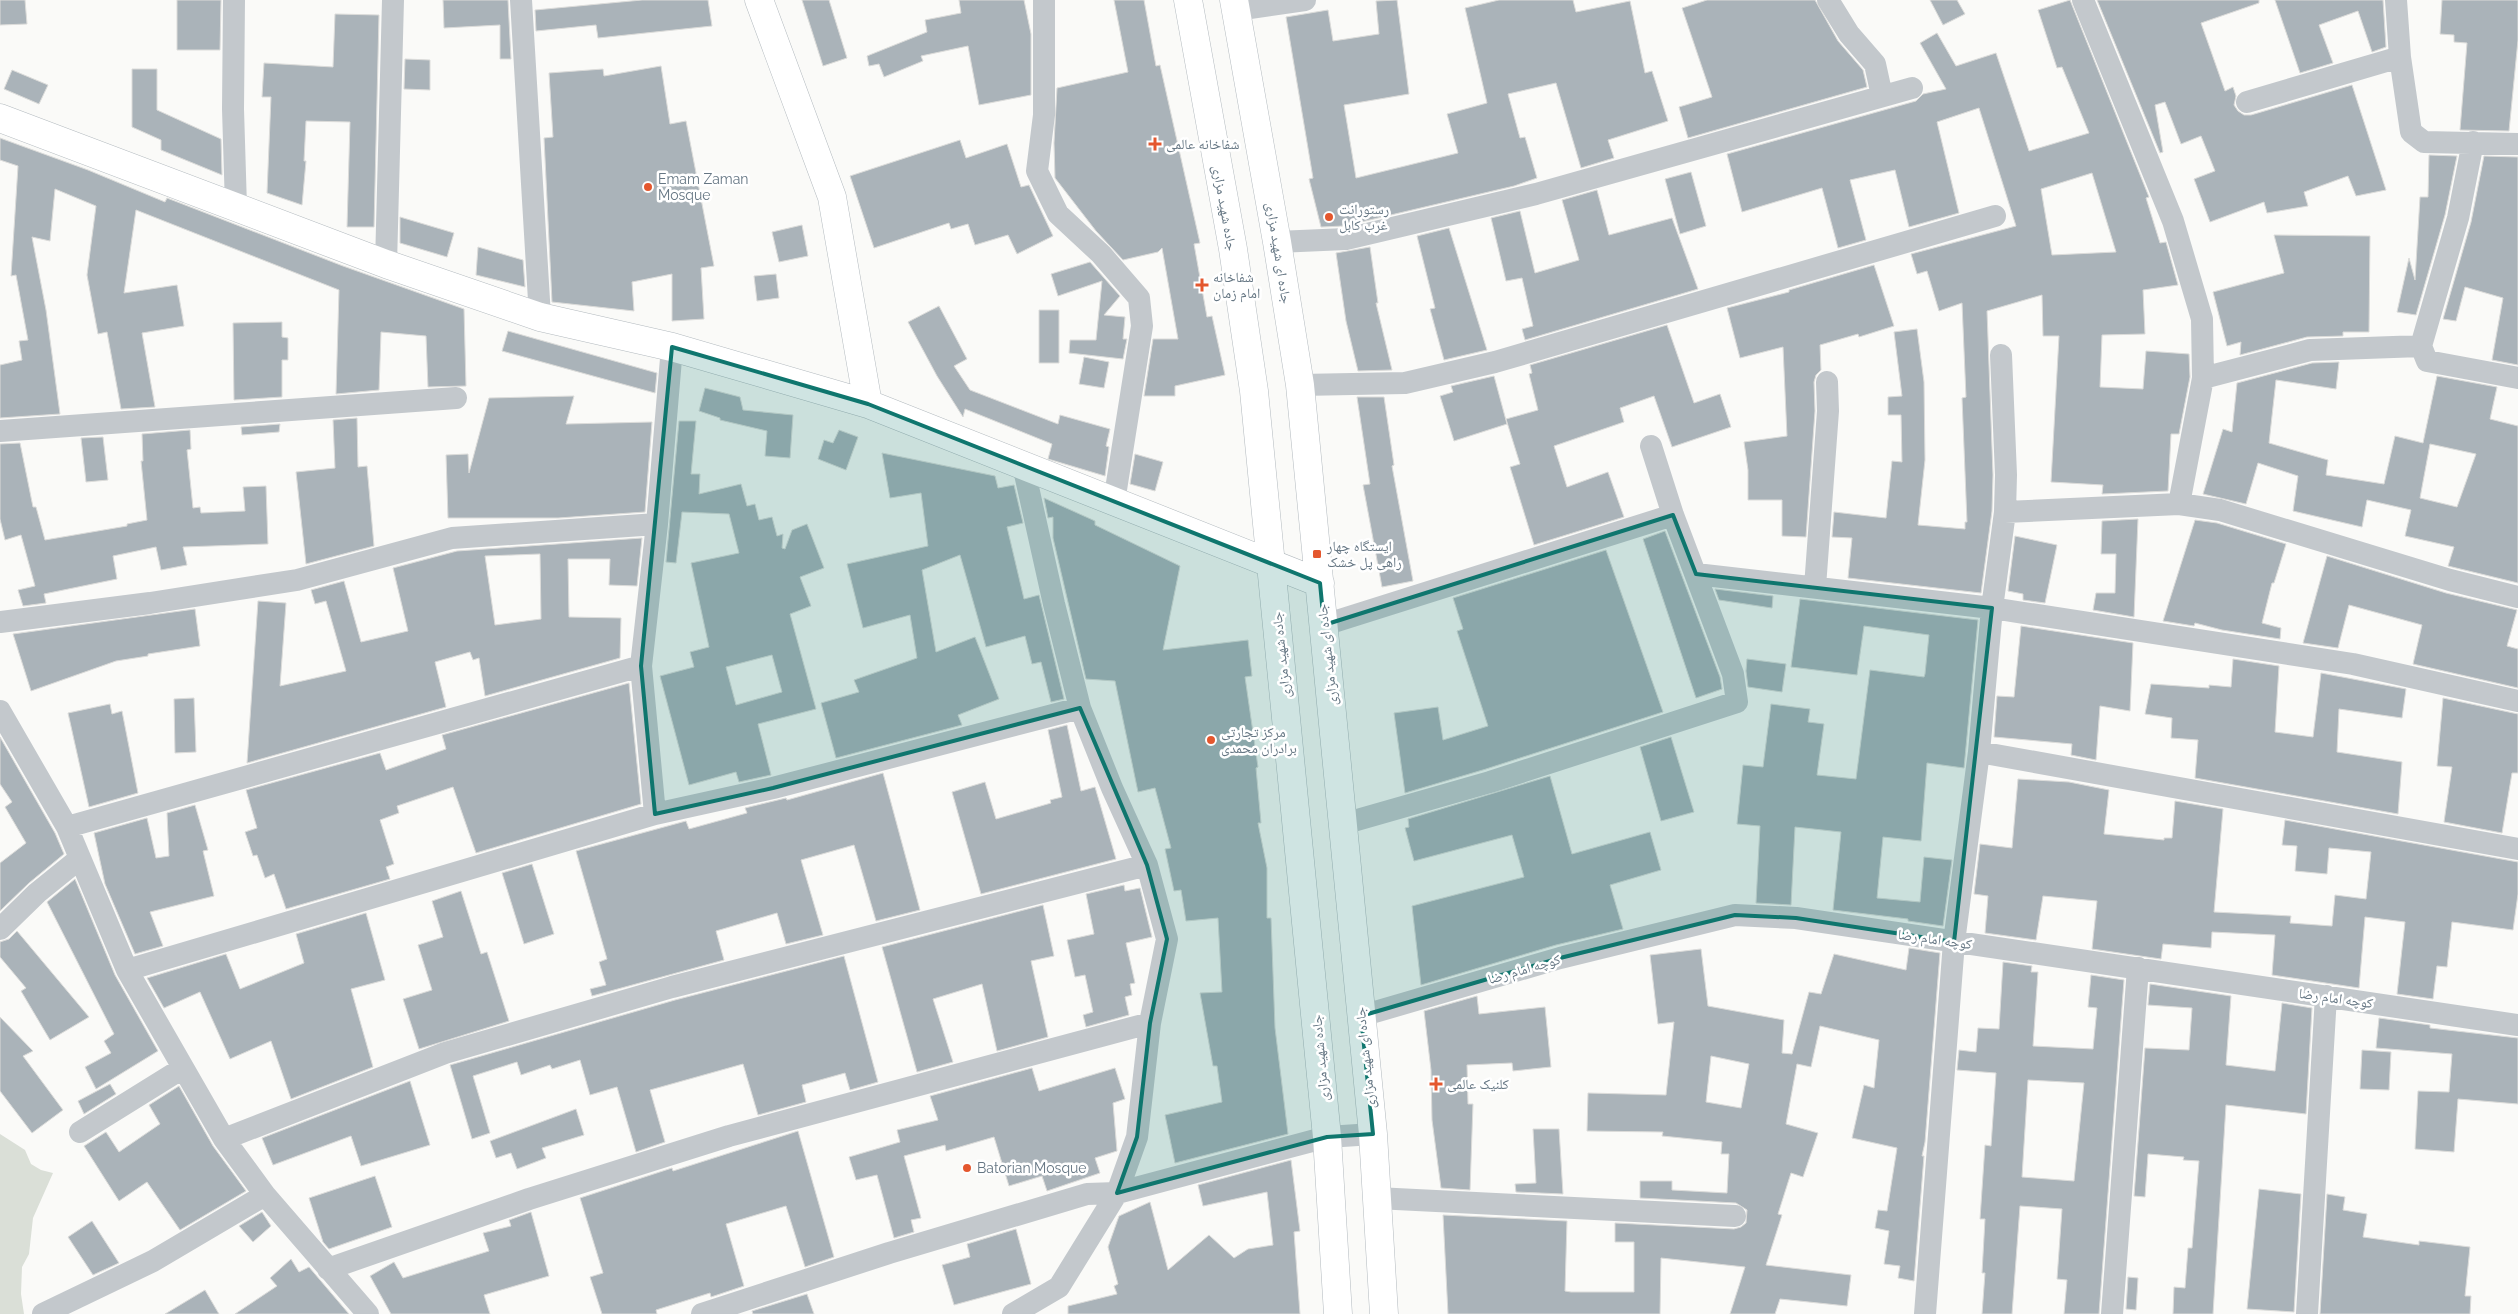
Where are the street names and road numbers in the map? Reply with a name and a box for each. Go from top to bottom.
street label: جاده شهید مزاری [1209,164,1240,252]
street label: جاده ای شهید مزاری [1262,201,1295,305]
street label: جاده ای شهید مزاری [1314,603,1341,707]
street label: جاده شهید مزاری [1269,611,1294,699]
street label: کوچه امام رضا [1897,926,1973,954]
street label: کوچه امام رضا [1486,951,1563,989]
street label: کوچه امام رضا [2298,985,2374,1013]
street label: جاده ای شهید مزاری [1352,1006,1379,1110]
street label: جاده شهید مزاری [1308,1014,1333,1102]

